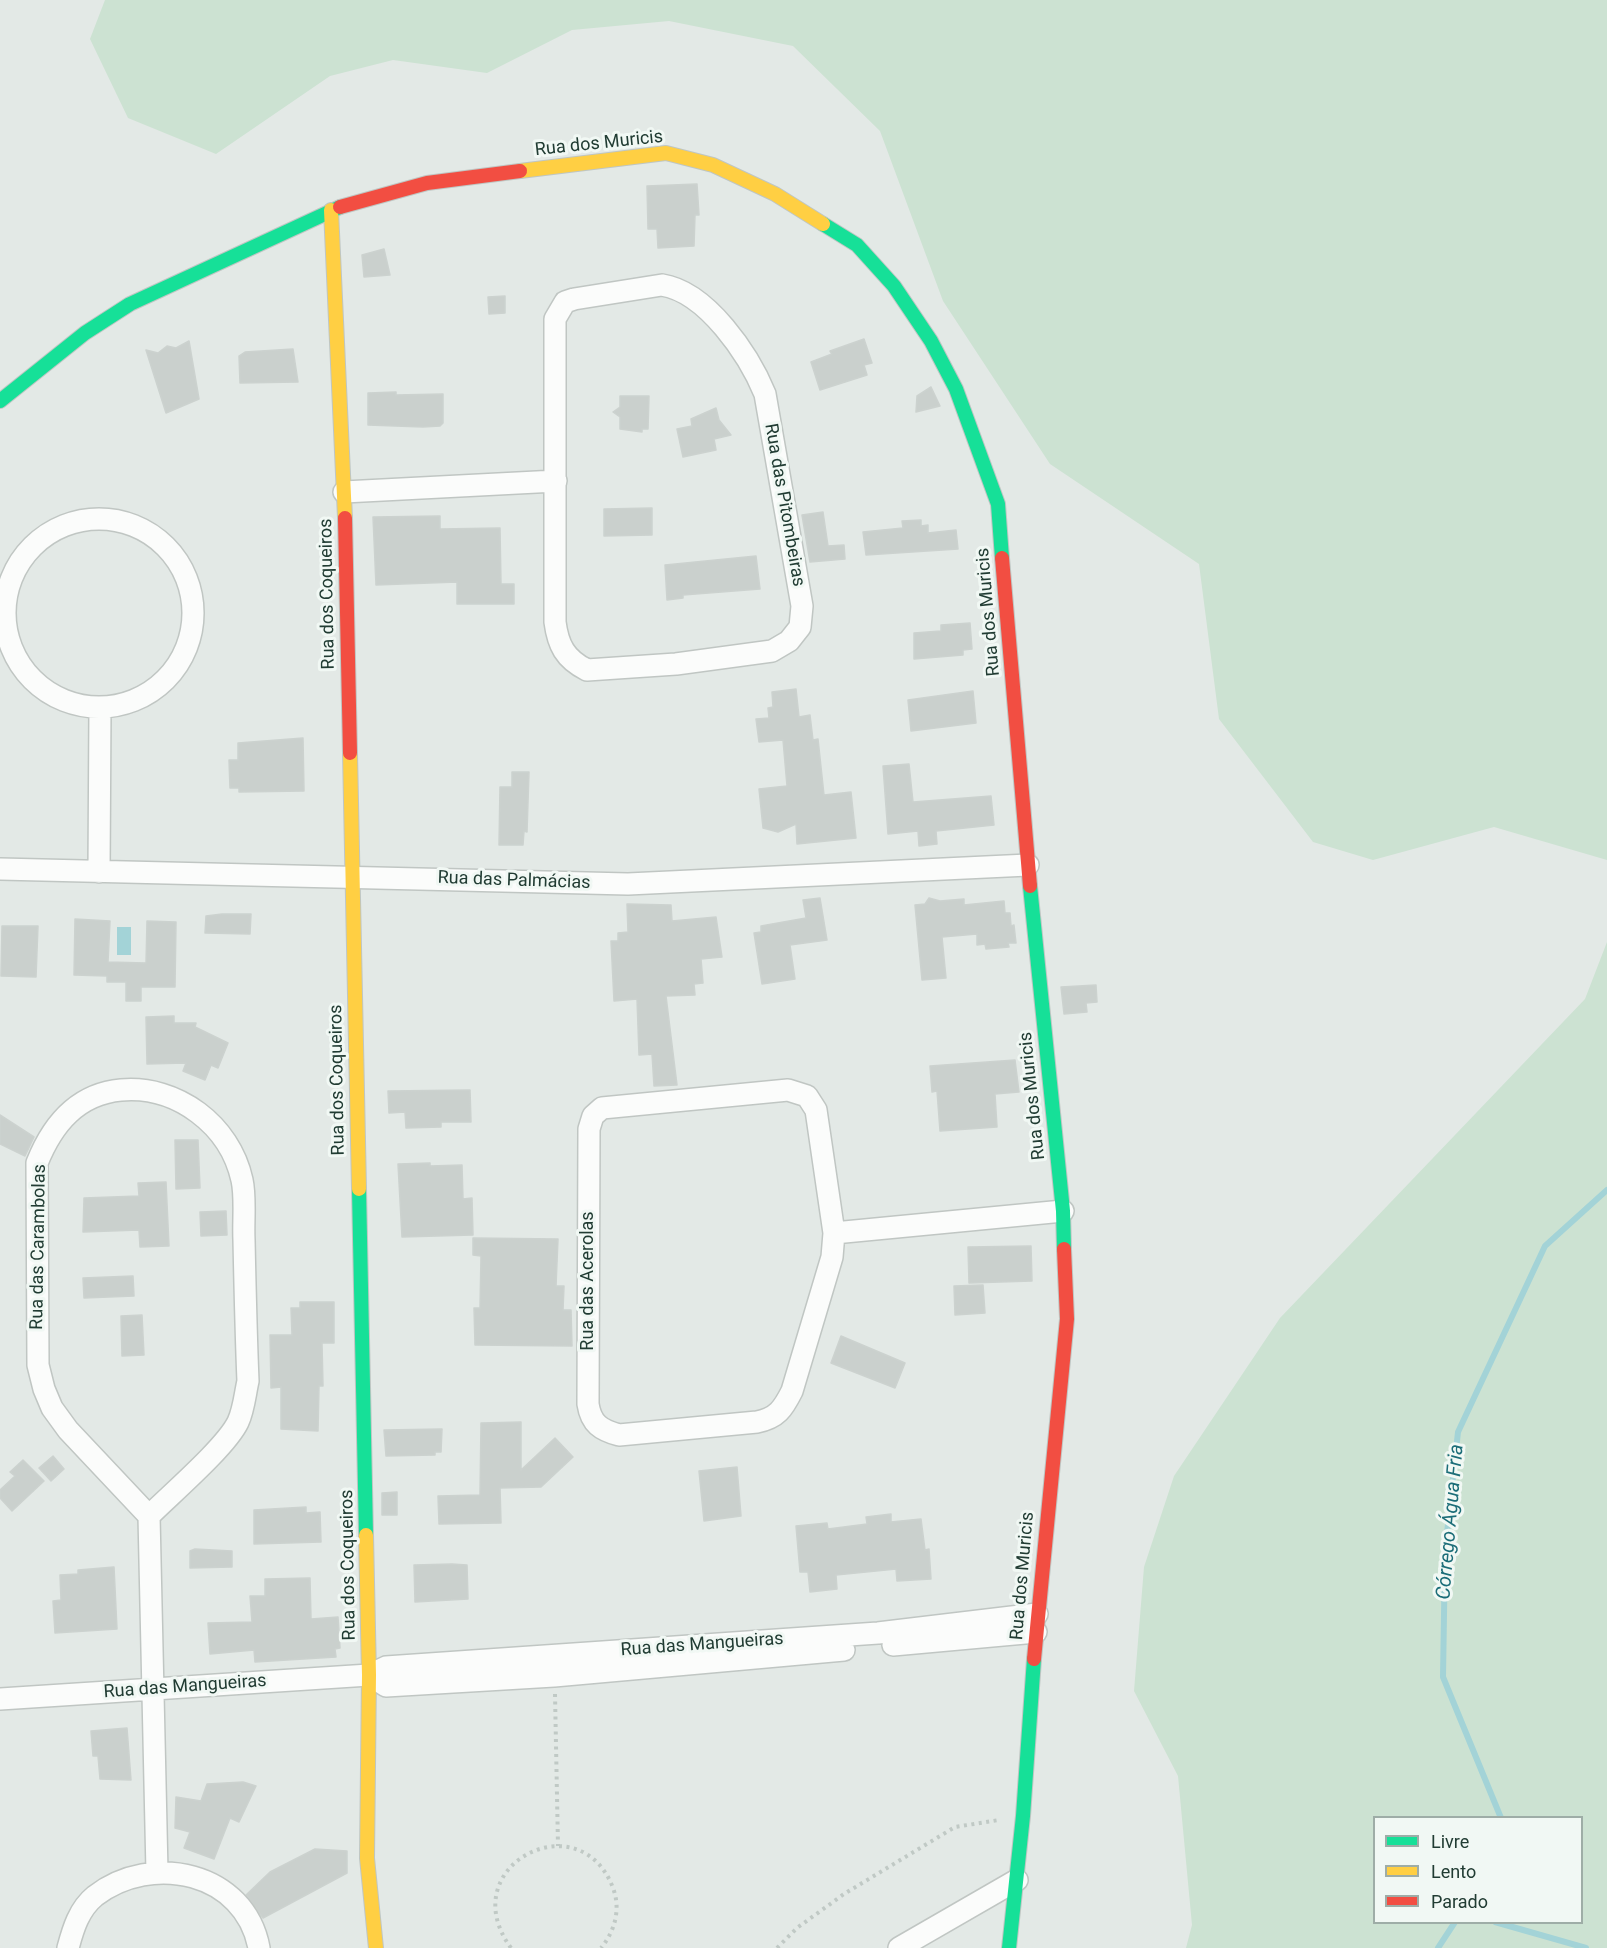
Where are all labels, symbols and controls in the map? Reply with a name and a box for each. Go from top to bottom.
street label: Rua dos Muricis [534,127,664,161]
street label: Rua das Pitombeiras [759,422,809,588]
street label: Rua dos Coqueiros [316,518,340,670]
street label: Rua dos Muricis [973,547,1005,677]
street label: Rua das Palmácias [437,868,591,894]
street label: Rua dos Coqueiros [326,1004,350,1156]
street label: Rua dos Muricis [1016,1031,1050,1161]
street label: Rua das Carambolas [27,1164,51,1330]
street label: Rua das Acerolas [577,1211,599,1351]
water label: Córrego Água Fria [1432,1443,1470,1601]
street label: Rua dos Coqueiros [337,1489,361,1641]
street label: Rua dos Muricis [1007,1511,1039,1641]
street label: Rua das Mangueiras [620,1629,784,1661]
street label: Rua das Mangueiras [103,1671,267,1703]
legend [1373,1816,1583,1924]
text: Livre [1431,1831,1469,1852]
text: Lento [1431,1861,1476,1882]
text: Parado [1431,1891,1488,1912]

